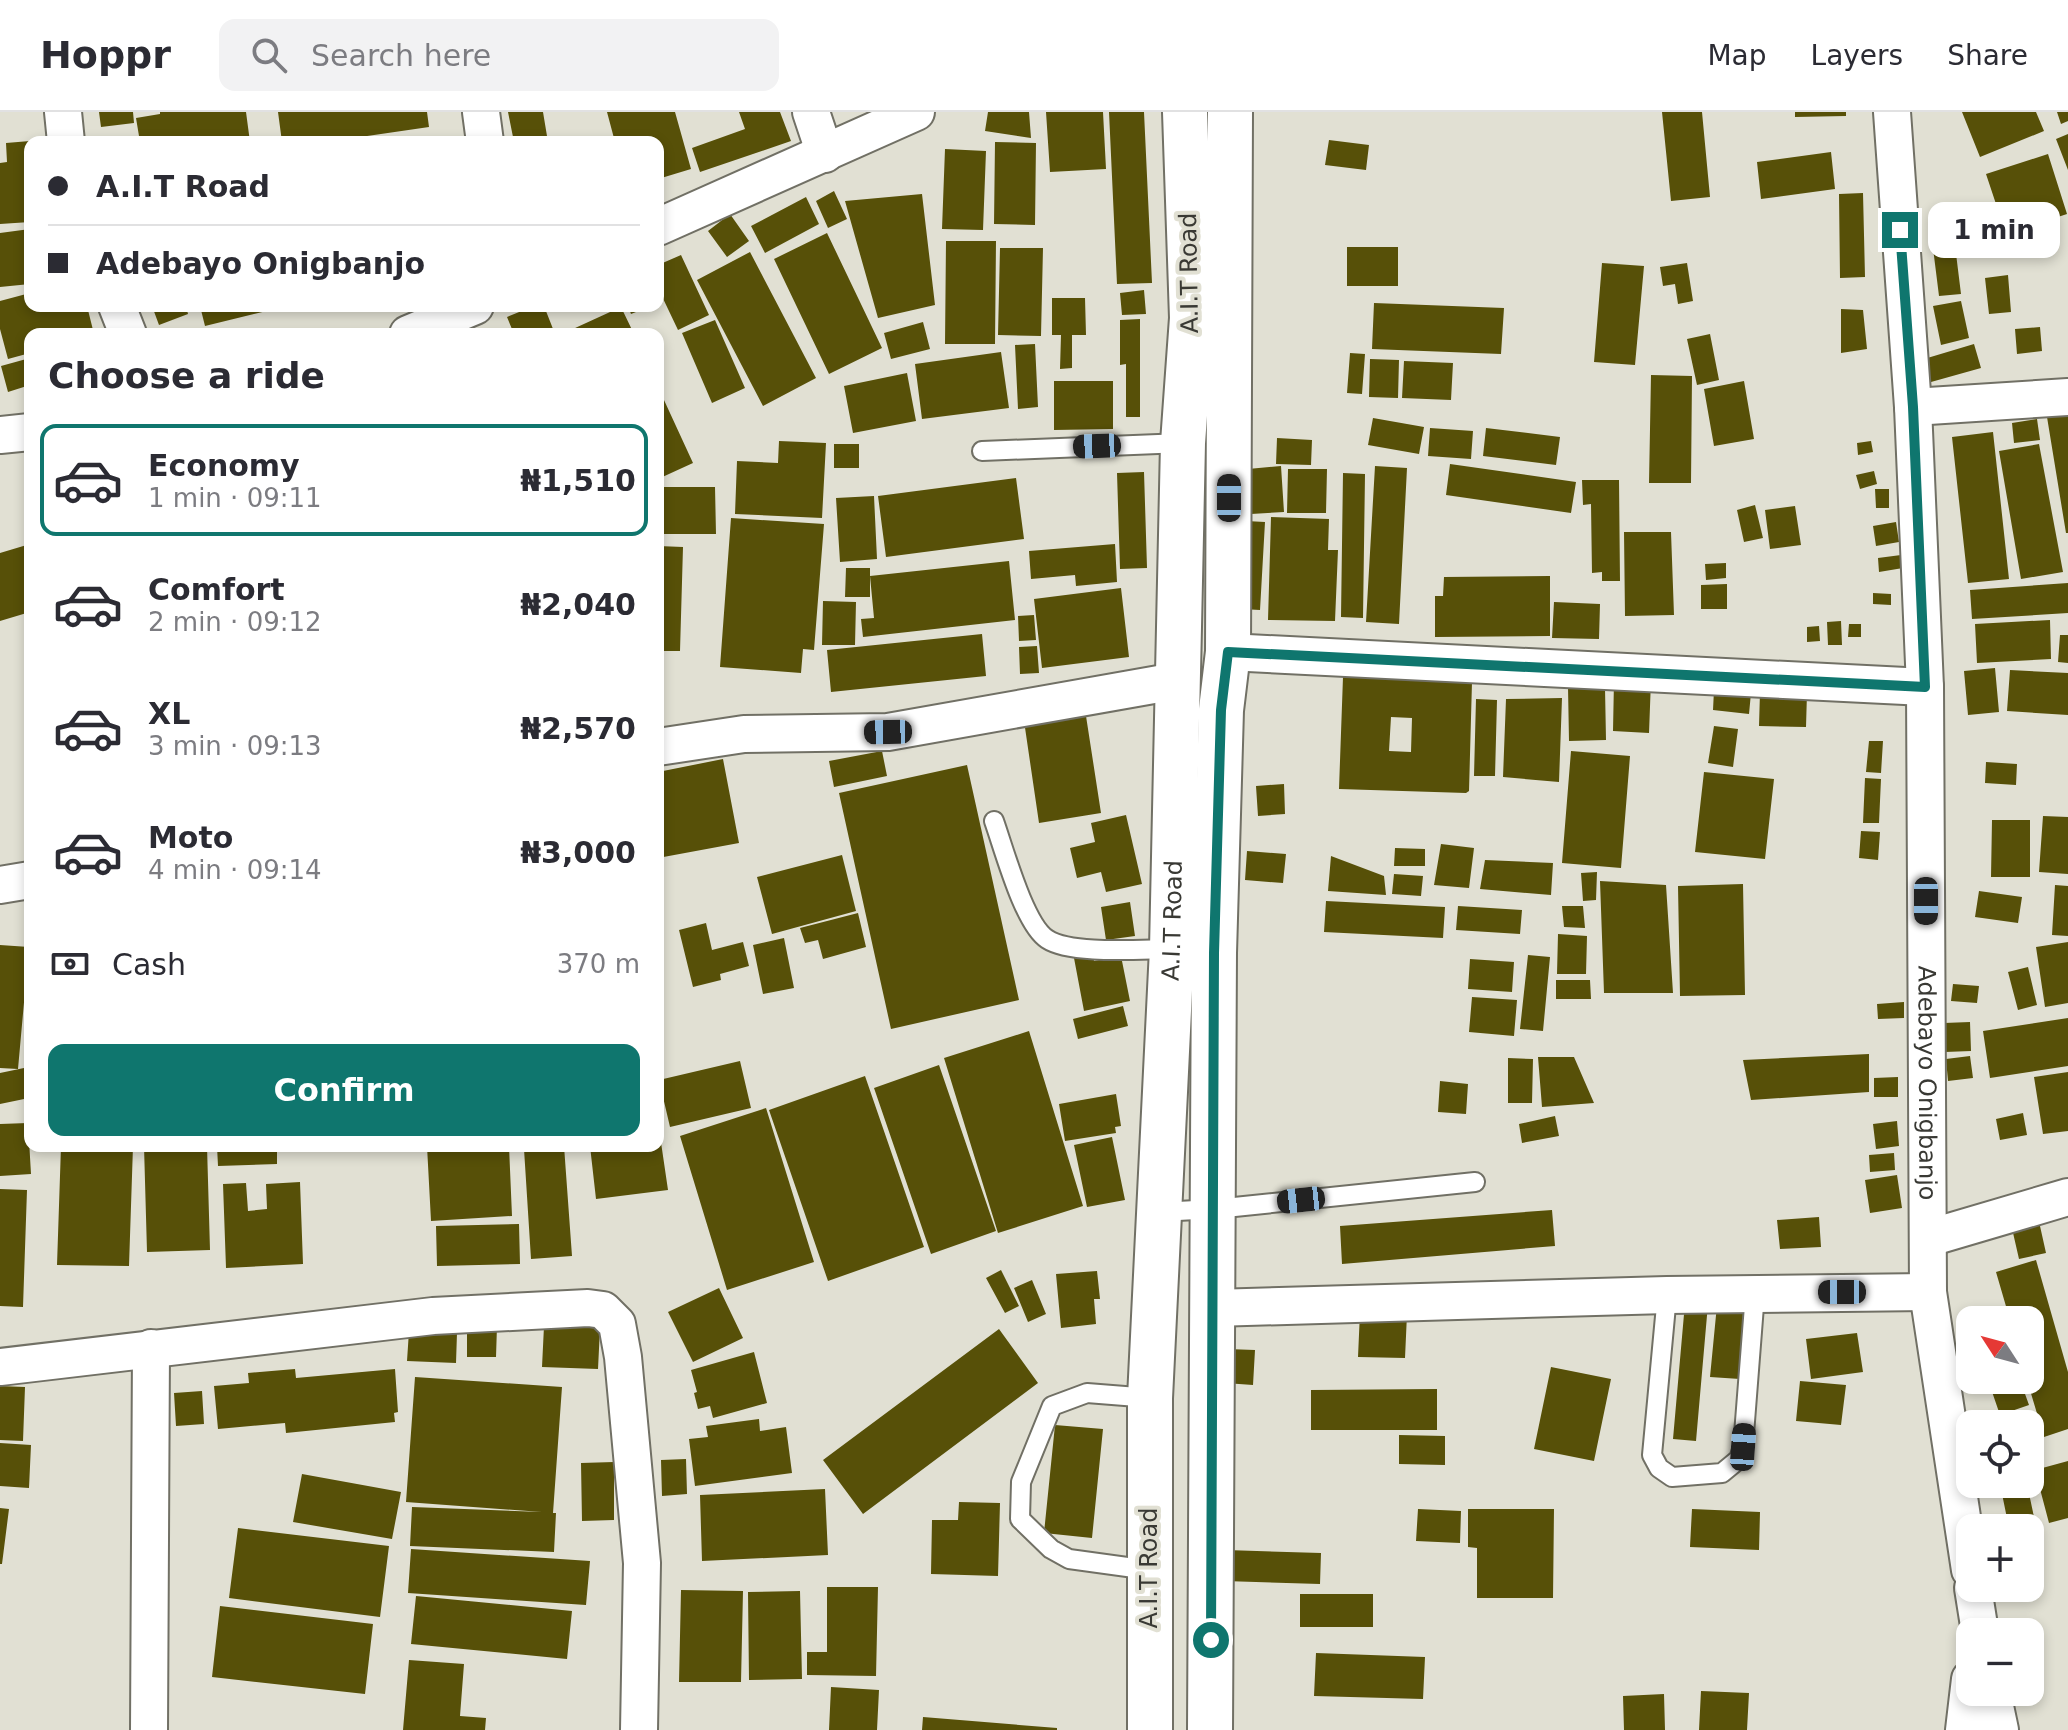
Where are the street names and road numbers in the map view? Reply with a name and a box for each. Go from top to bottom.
street label: A.I.T Road [1174,212,1204,334]
street label: A.I.T Road [1156,860,1188,982]
street label: Adebayo Onigbanjo [1912,965,1942,1201]
street label: A.I.T Road [1135,1508,1163,1628]

